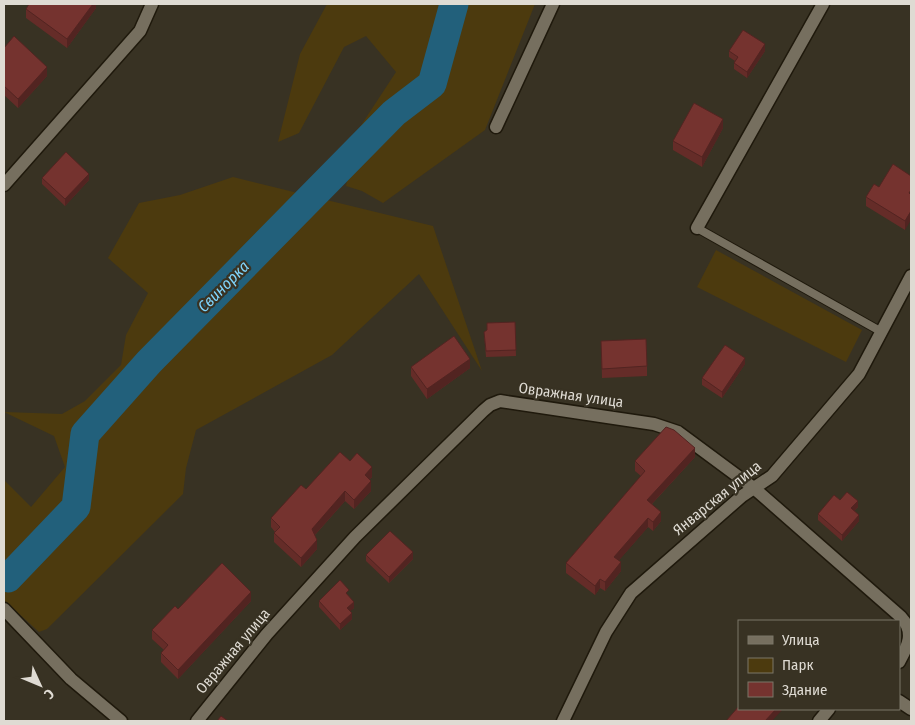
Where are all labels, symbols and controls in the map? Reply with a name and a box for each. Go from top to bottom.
water label: Свинорка [194,257,253,316]
street label: Овражная улица [517,379,625,411]
street label: Январская улица [669,457,765,539]
street label: Овражная улица [192,605,274,697]
legend [738,620,900,710]
text: Улица [781,631,820,649]
text: Парк [782,656,813,674]
north arrow [15,660,65,710]
text: Здание [782,681,828,699]
text: С [40,685,58,703]

